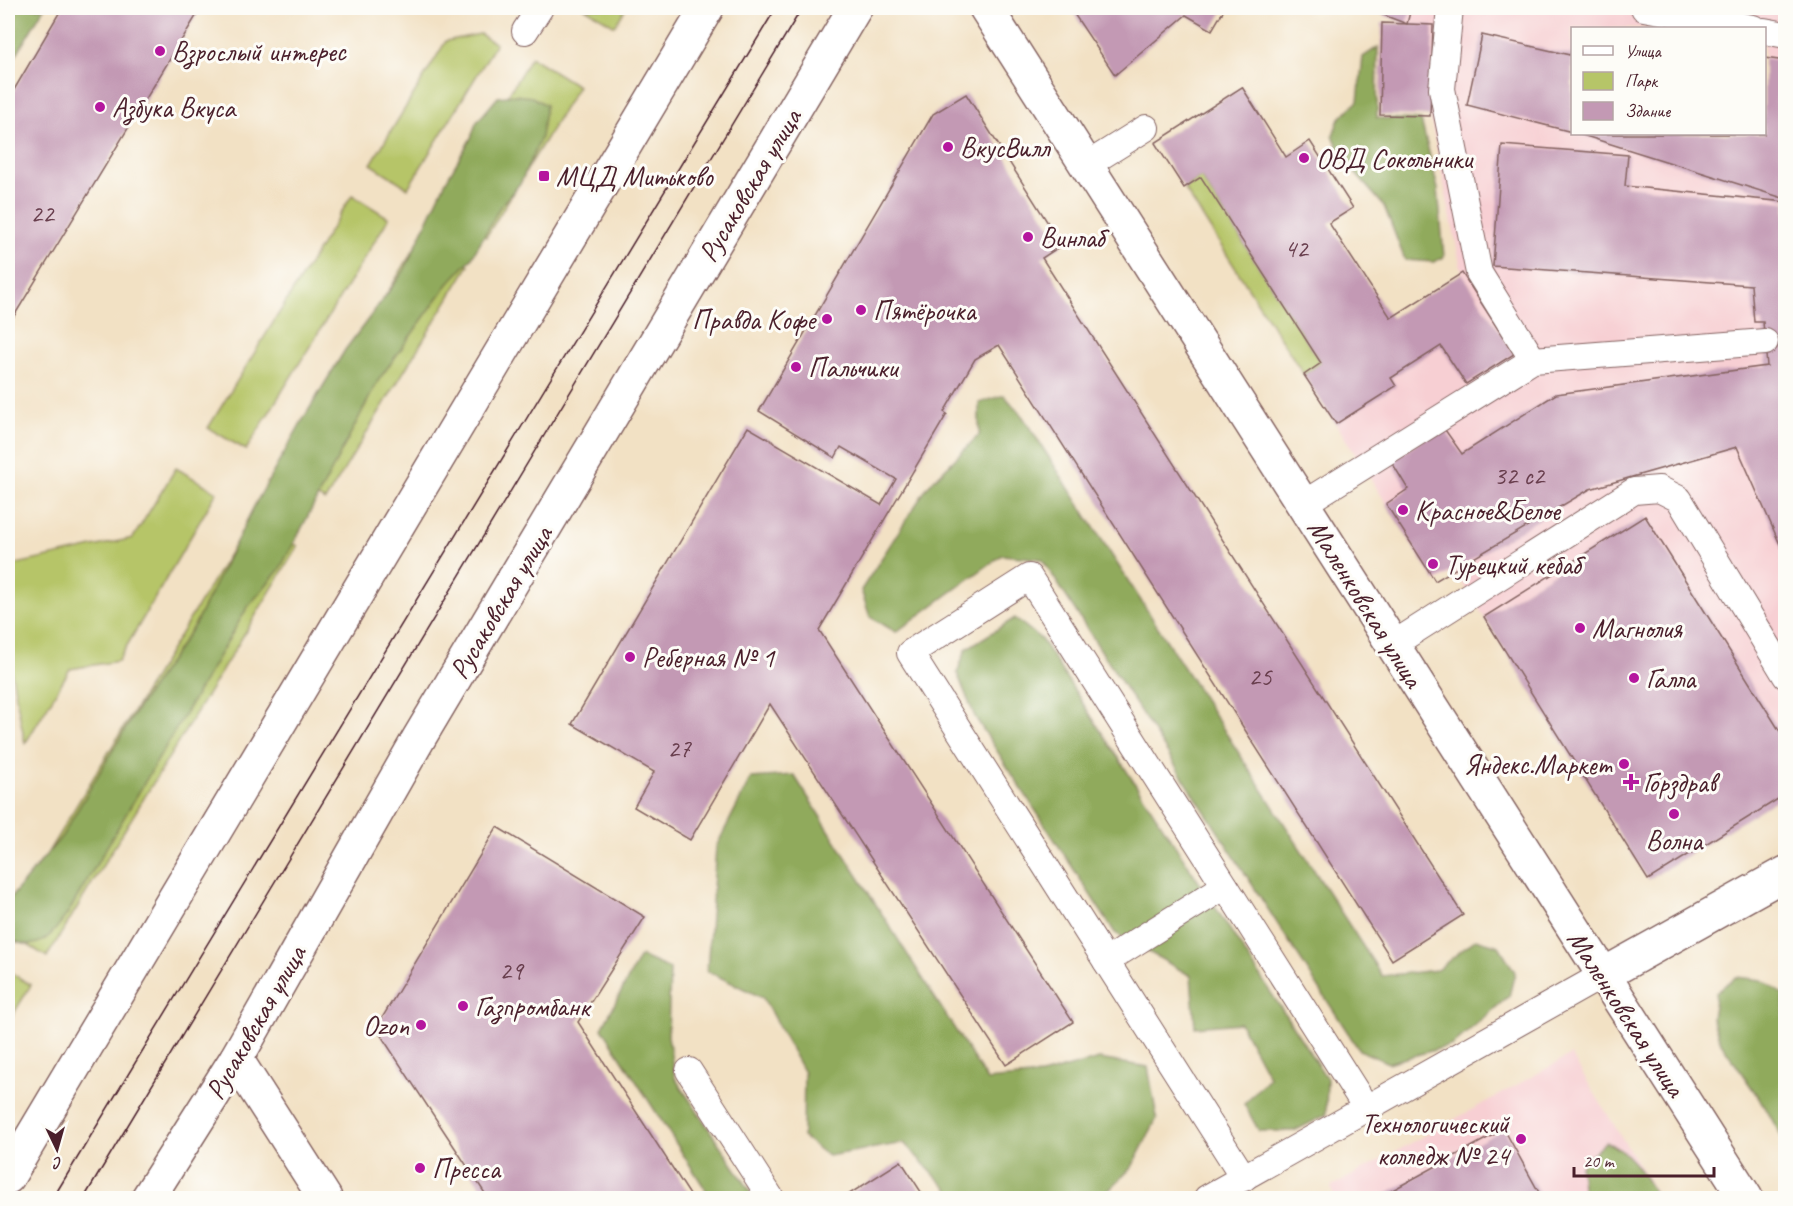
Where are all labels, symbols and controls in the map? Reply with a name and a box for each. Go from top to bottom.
legend [1571,27,1766,135]
place label: Взрослый интерес [172,34,348,70]
text: Улица [1625,40,1662,62]
marker: Взрослый интерес [153,44,167,58]
text: Парк [1625,70,1659,92]
place label: Азбука Вкуса [112,90,237,126]
marker: Азбука Вкуса [93,100,107,114]
text: Здание [1625,100,1671,122]
street label: Русаковская улица [690,101,810,268]
place label: ВкусВилл [960,130,1052,165]
marker: ВкусВилл [941,140,955,154]
place label: ОВД Сокольники [1316,141,1474,176]
marker: ОВД Сокольники [1297,151,1311,165]
place label: МЦД Митьково [556,159,715,194]
marker: МЦД Митьково [537,169,551,183]
house number: 22 [30,197,56,230]
place label: Винлаб [1040,220,1110,255]
marker: Винлаб [1021,230,1035,244]
house number: 42 [1284,232,1310,265]
place label: Пятёрочка [873,293,977,328]
place label: Правда Кофе [692,302,817,337]
marker: Пятёрочка [854,303,868,317]
marker: Правда Кофе [820,312,834,326]
place label: Пальчики [808,350,900,385]
marker: Пальчики [789,360,803,374]
house number: 32 с2 [1494,459,1547,492]
place label: Красное&Белое [1415,493,1562,528]
marker: Красное&Белое [1396,503,1410,517]
street label: Маленковская улица [1300,513,1432,695]
street label: Русаковская улица [441,518,561,685]
place label: Турецкий кебаб [1445,547,1586,582]
marker: Турецкий кебаб [1426,557,1440,571]
place label: Магнолия [1592,611,1683,646]
marker: Магнолия [1573,621,1587,635]
place label: Реберная № 1 [642,640,776,675]
marker: Реберная № 1 [623,650,637,664]
house number: 25 [1248,660,1273,693]
place label: Галла [1646,661,1697,696]
marker: Галла [1627,671,1641,685]
house number: 27 [667,732,692,765]
place label: Яндекс.Маркет [1463,747,1613,782]
marker: Яндекс.Маркет [1617,757,1631,771]
place label: Горздрав [1643,765,1721,800]
marker: Горздрав [1624,775,1638,789]
marker: Волна [1667,807,1681,821]
place label: Волна [1646,823,1704,858]
street label: Маленковская улица [1560,923,1694,1105]
street label: Русаковская улица [197,937,315,1106]
house number: 29 [499,954,525,987]
place label: Газпромбанк [475,989,592,1025]
marker: Газпромбанк [456,999,470,1013]
place label: Ozon [363,1008,409,1043]
marker: Ozon [414,1018,428,1032]
place label: Технологический колледж № 24 [1361,1106,1511,1173]
north arrow [27,1119,87,1179]
marker: Технологический колледж № 24 [1514,1132,1528,1146]
scale bar [1574,1140,1714,1178]
text: 20 m [1583,1150,1616,1172]
place label: Пресса [432,1151,502,1186]
text: С [51,1153,63,1173]
marker: Пресса [413,1161,427,1175]

